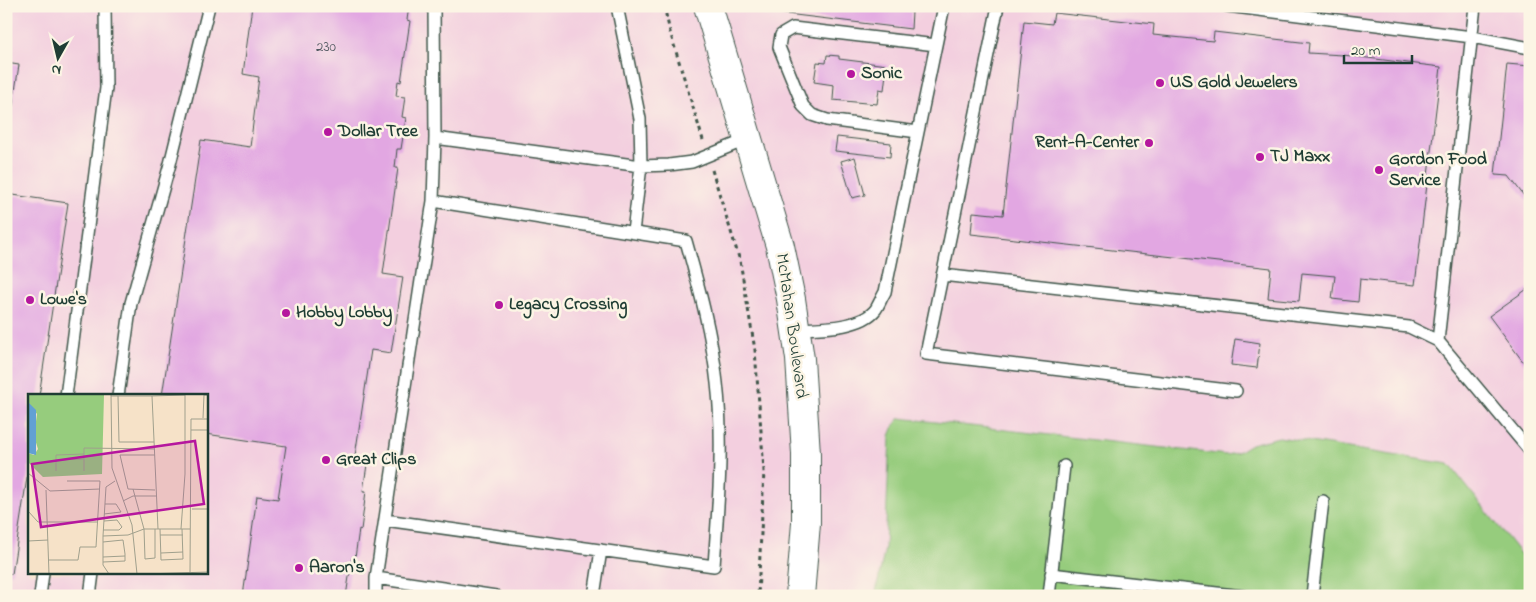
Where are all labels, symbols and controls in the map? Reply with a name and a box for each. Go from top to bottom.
north arrow [32,32,82,82]
scale bar [1344,32,1411,64]
house number: 230 [316,36,337,58]
text: 20 m [1351,40,1381,62]
text: N [50,58,63,80]
place label: Sonic [861,61,903,87]
marker: Sonic [845,68,857,80]
place label: US Gold Jewelers [1170,70,1298,96]
marker: US Gold Jewelers [1154,77,1166,89]
place label: Dollar Tree [337,119,419,145]
marker: Dollar Tree [322,126,334,138]
place label: Rent-A-Center [1035,130,1139,156]
marker: Rent-A-Center [1143,137,1155,149]
place label: TJ Maxx [1270,144,1330,170]
place label: Gordon Food Service [1389,147,1488,194]
marker: TJ Maxx [1254,151,1266,163]
marker: Gordon Food Service [1373,164,1385,176]
street label: McMahan Boulevard [768,252,814,400]
place label: Lowe's [40,287,87,313]
place label: Legacy Crossing [509,292,627,319]
marker: Lowe's [24,294,36,306]
marker: Legacy Crossing [493,299,505,311]
place label: Hobby Lobby [296,300,392,327]
marker: Hobby Lobby [280,307,292,319]
inset map [28,394,208,574]
place label: Great Clips [336,447,416,473]
marker: Great Clips [320,454,332,466]
place label: Aaron's [309,555,365,581]
marker: Aaron's [293,562,305,574]

